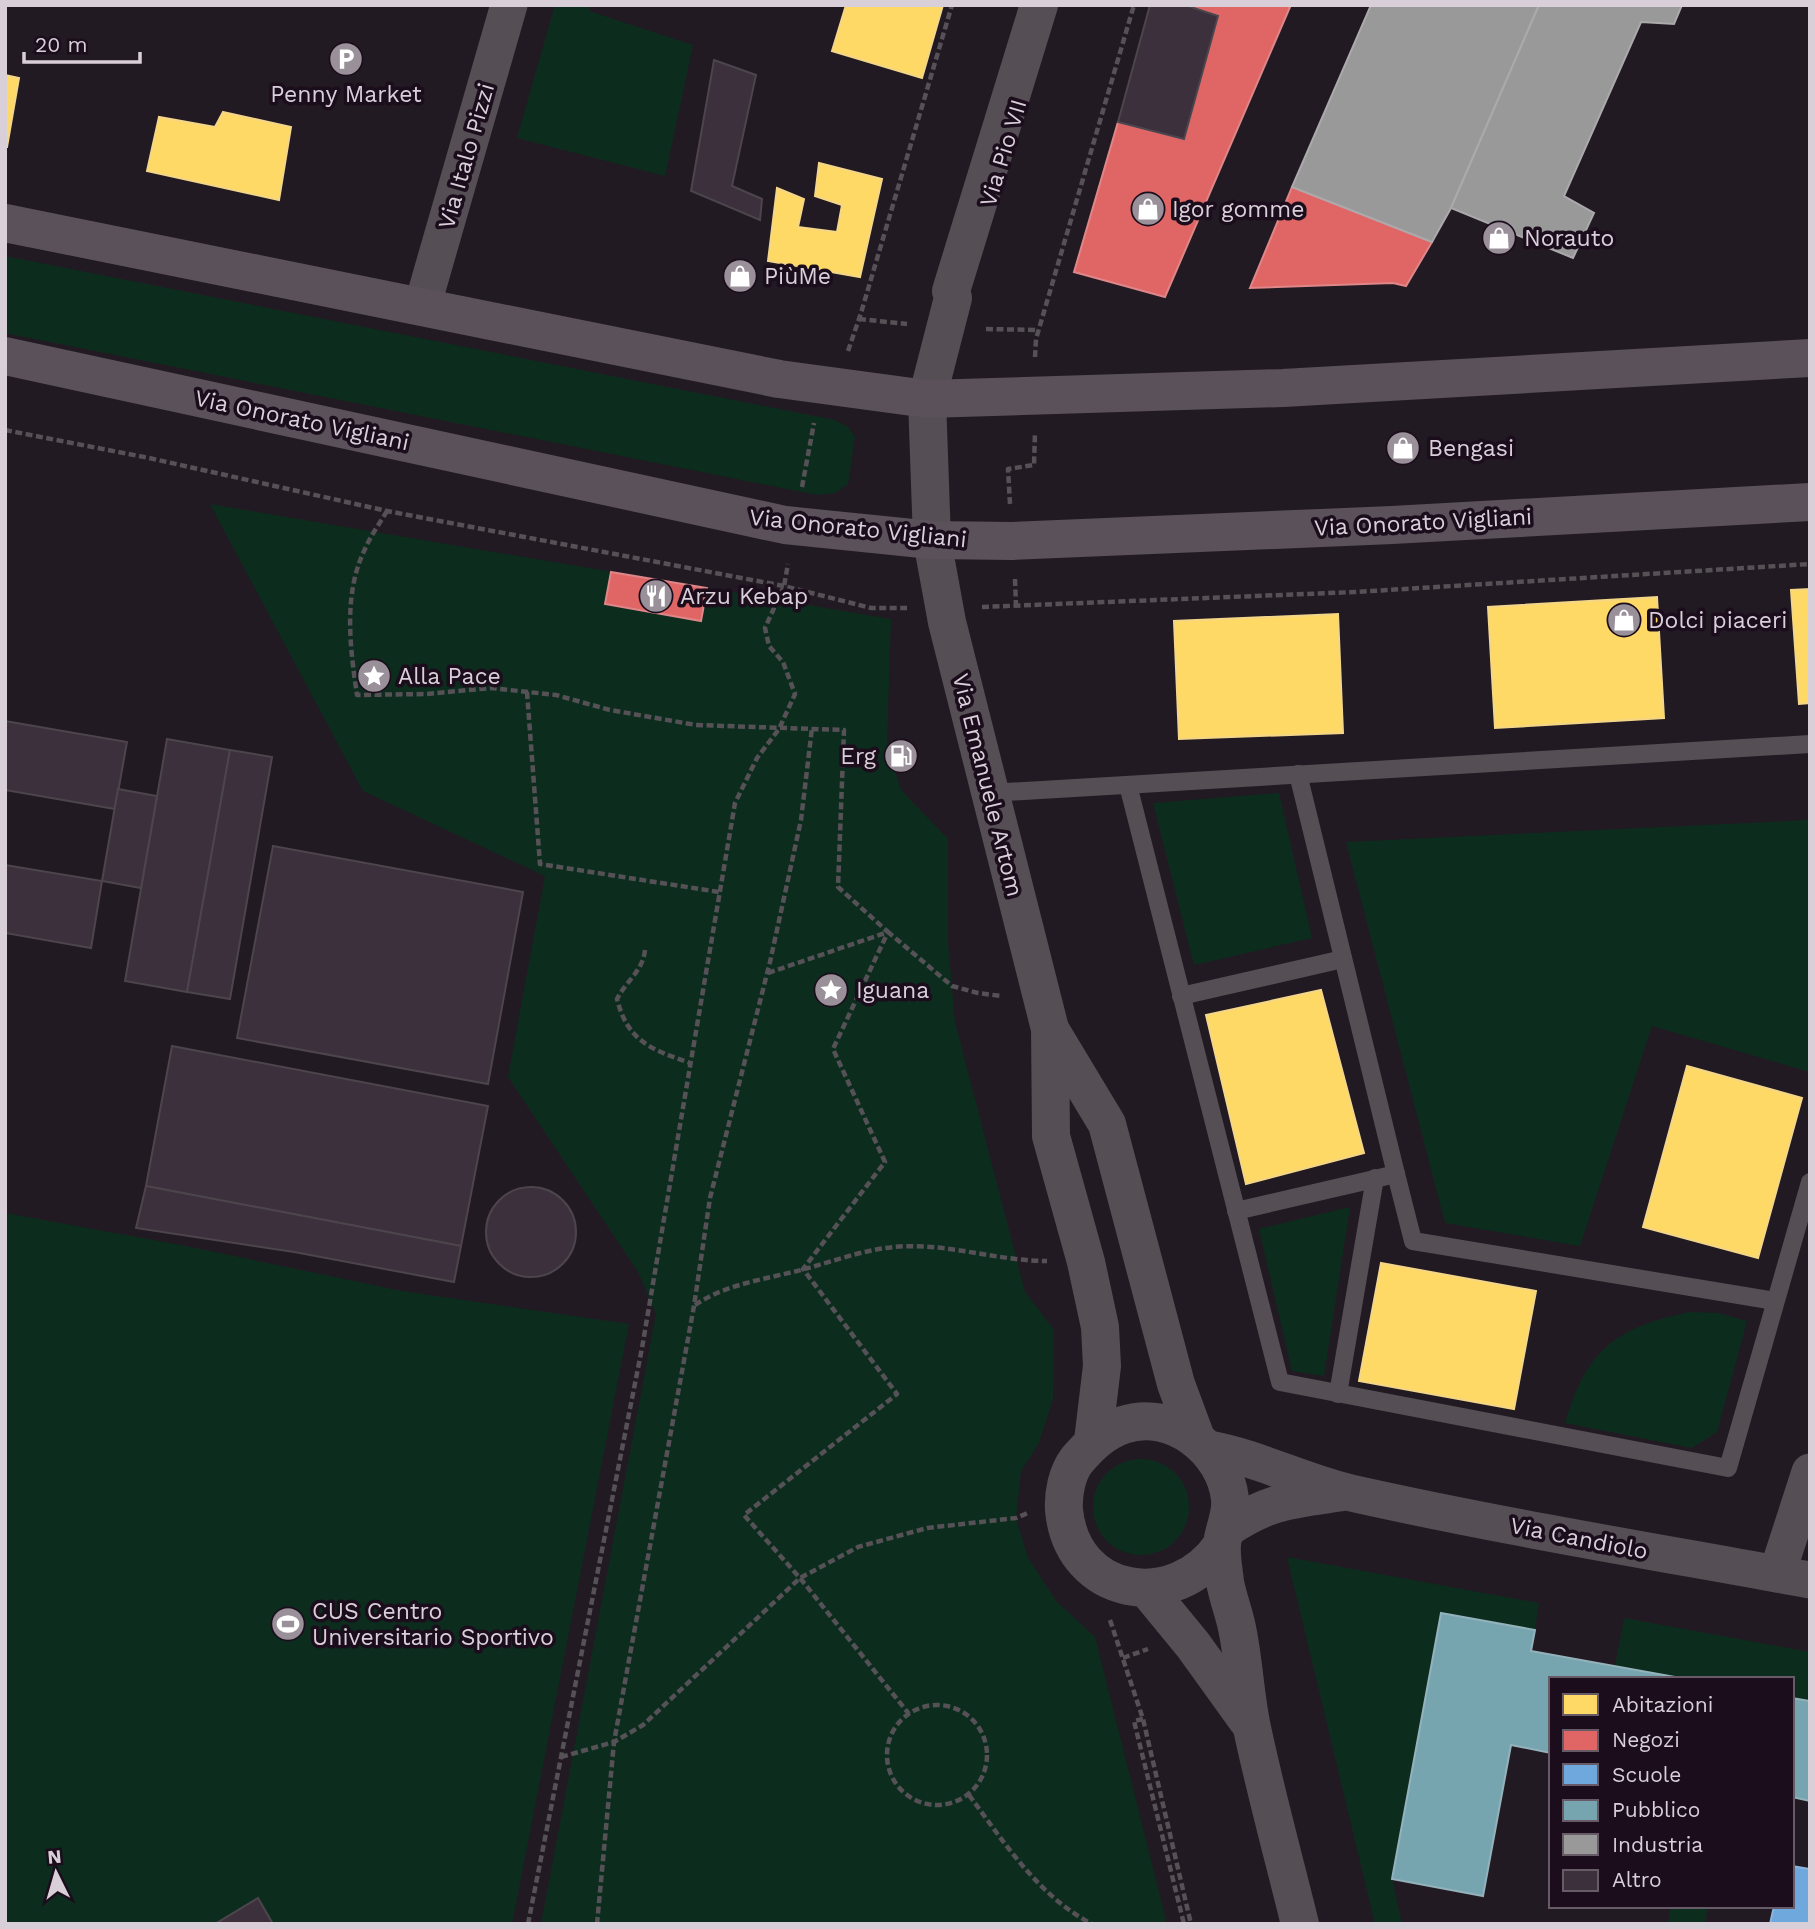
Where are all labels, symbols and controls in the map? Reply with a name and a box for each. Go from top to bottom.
scale bar [24,21,140,65]
text: 20 m [35,32,87,57]
parking icon: Penny Market [327,40,365,78]
street label: Via Italo Pizzi [433,80,500,232]
place label: Penny Market [270,81,422,108]
street label: Via Pio VII [974,96,1033,210]
shop icon: Igor gomme [1129,190,1167,228]
place label: Igor gomme [1172,196,1304,223]
shop icon: Norauto [1480,219,1518,257]
place label: Norauto [1524,225,1614,252]
shop icon: PiùMe [721,257,759,295]
place label: PiùMe [764,263,831,290]
street label: Via Onorato Vigliani [192,385,412,456]
shop icon: Bengasi [1384,429,1422,467]
place label: Bengasi [1428,435,1514,462]
street label: Via Onorato Vigliani [1313,503,1533,542]
street label: Via Onorato Vigliani [748,504,968,553]
restaurant icon: Arzu Kebap [637,577,675,615]
place label: Arzu Kebap [680,583,808,610]
shop icon: Dolci piaceri [1605,601,1643,639]
place label: Dolci piaceri [1648,607,1787,634]
place icon: Alla Pace [355,657,393,695]
place label: Alla Pace [398,663,501,690]
street label: Via Emanuele Artom [947,671,1028,900]
fuel station icon: Erg [882,737,920,775]
place label: Erg [840,743,877,770]
place icon: Iguana [812,971,850,1009]
place label: Iguana [856,977,929,1004]
street label: Via Candiolo [1508,1512,1650,1565]
place label: CUS Centro Universitario Sportivo [312,1598,554,1651]
sports icon: CUS Centro Universitario Sportivo [269,1605,307,1643]
legend [1549,1677,1794,1908]
text: Abitazioni [1612,1692,1713,1717]
text: Negozi [1612,1727,1680,1752]
text: Scuole [1612,1762,1681,1787]
text: Pubblico [1612,1797,1700,1822]
text: Industria [1612,1832,1703,1857]
north arrow [21,1838,91,1908]
text: N [47,1844,63,1869]
text: Altro [1612,1867,1662,1892]

